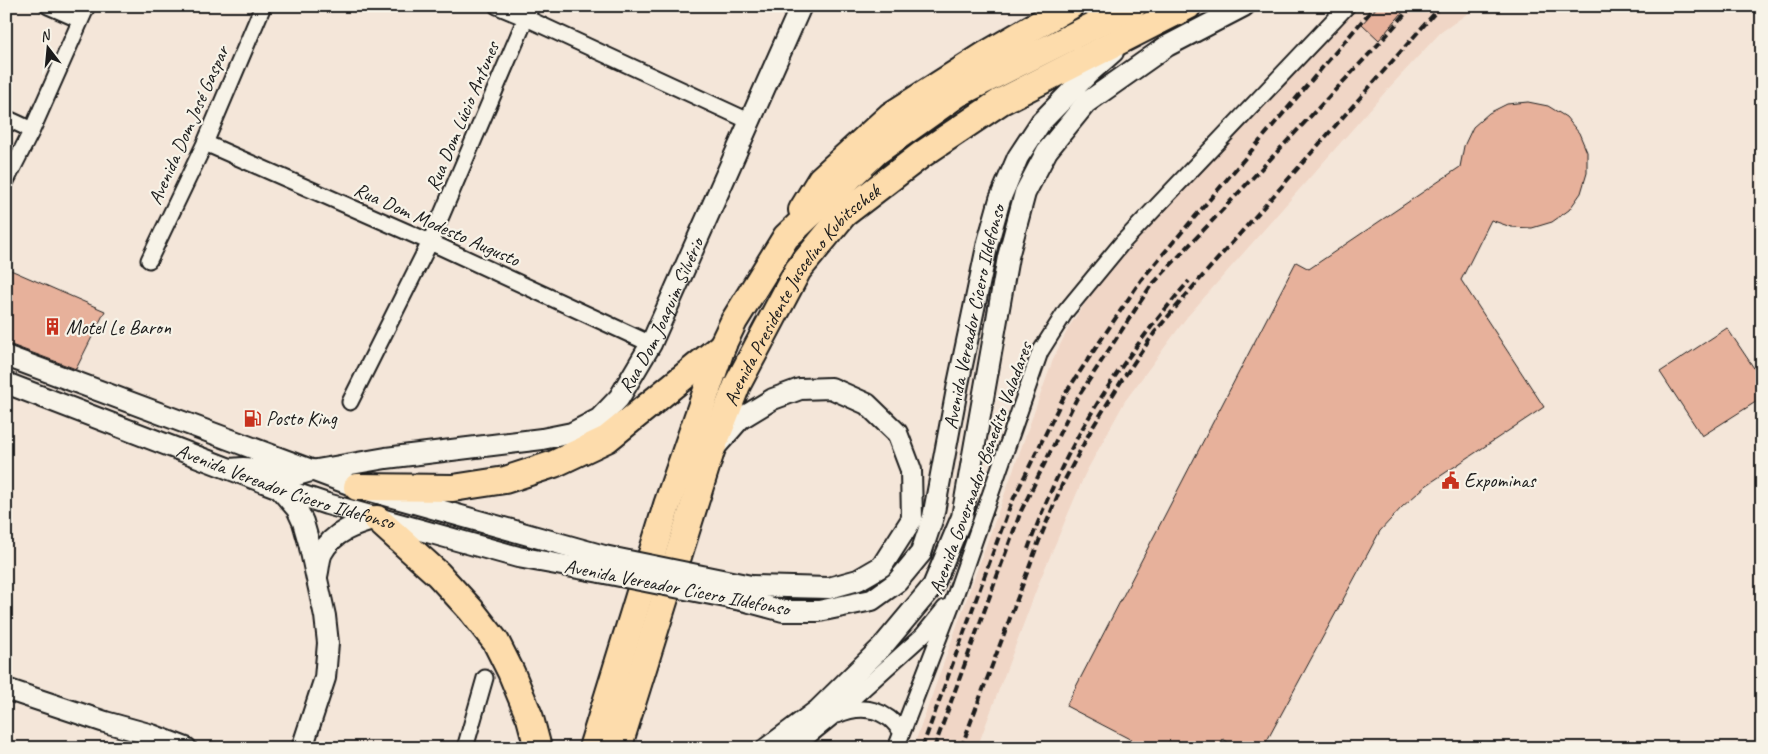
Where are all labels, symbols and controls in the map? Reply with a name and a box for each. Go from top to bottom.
north arrow [22,22,72,72]
text: N [38,26,53,45]
street label: Rua Dom Lúcio Antunes [420,36,506,194]
street label: Avenida Dom José Gaspar [142,40,235,208]
street label: Rua Dom Modesto Augusto [350,177,524,273]
street label: Avenida Presidente Juscelino Kubitschek [718,178,887,409]
street label: Avenida Vereador Cícero Ildefonso [938,200,1011,431]
street label: Rua Dom Joaquim Silvério [613,232,710,397]
place label: Motel Le Baron [66,315,172,340]
building icon: Motel Le Baron [42,317,62,337]
street label: Avenida Governador Benedito Valadares [923,337,1039,598]
place label: Posto King [266,406,338,431]
fuel station icon: Posto King [242,408,262,428]
street label: Avenida Vereador Cícero Ildefonso [173,438,399,536]
place label: Expominas [1464,468,1537,493]
public building icon: Expominas [1440,470,1460,490]
street label: Avenida Vereador Cícero Ildefonso [562,553,793,622]

